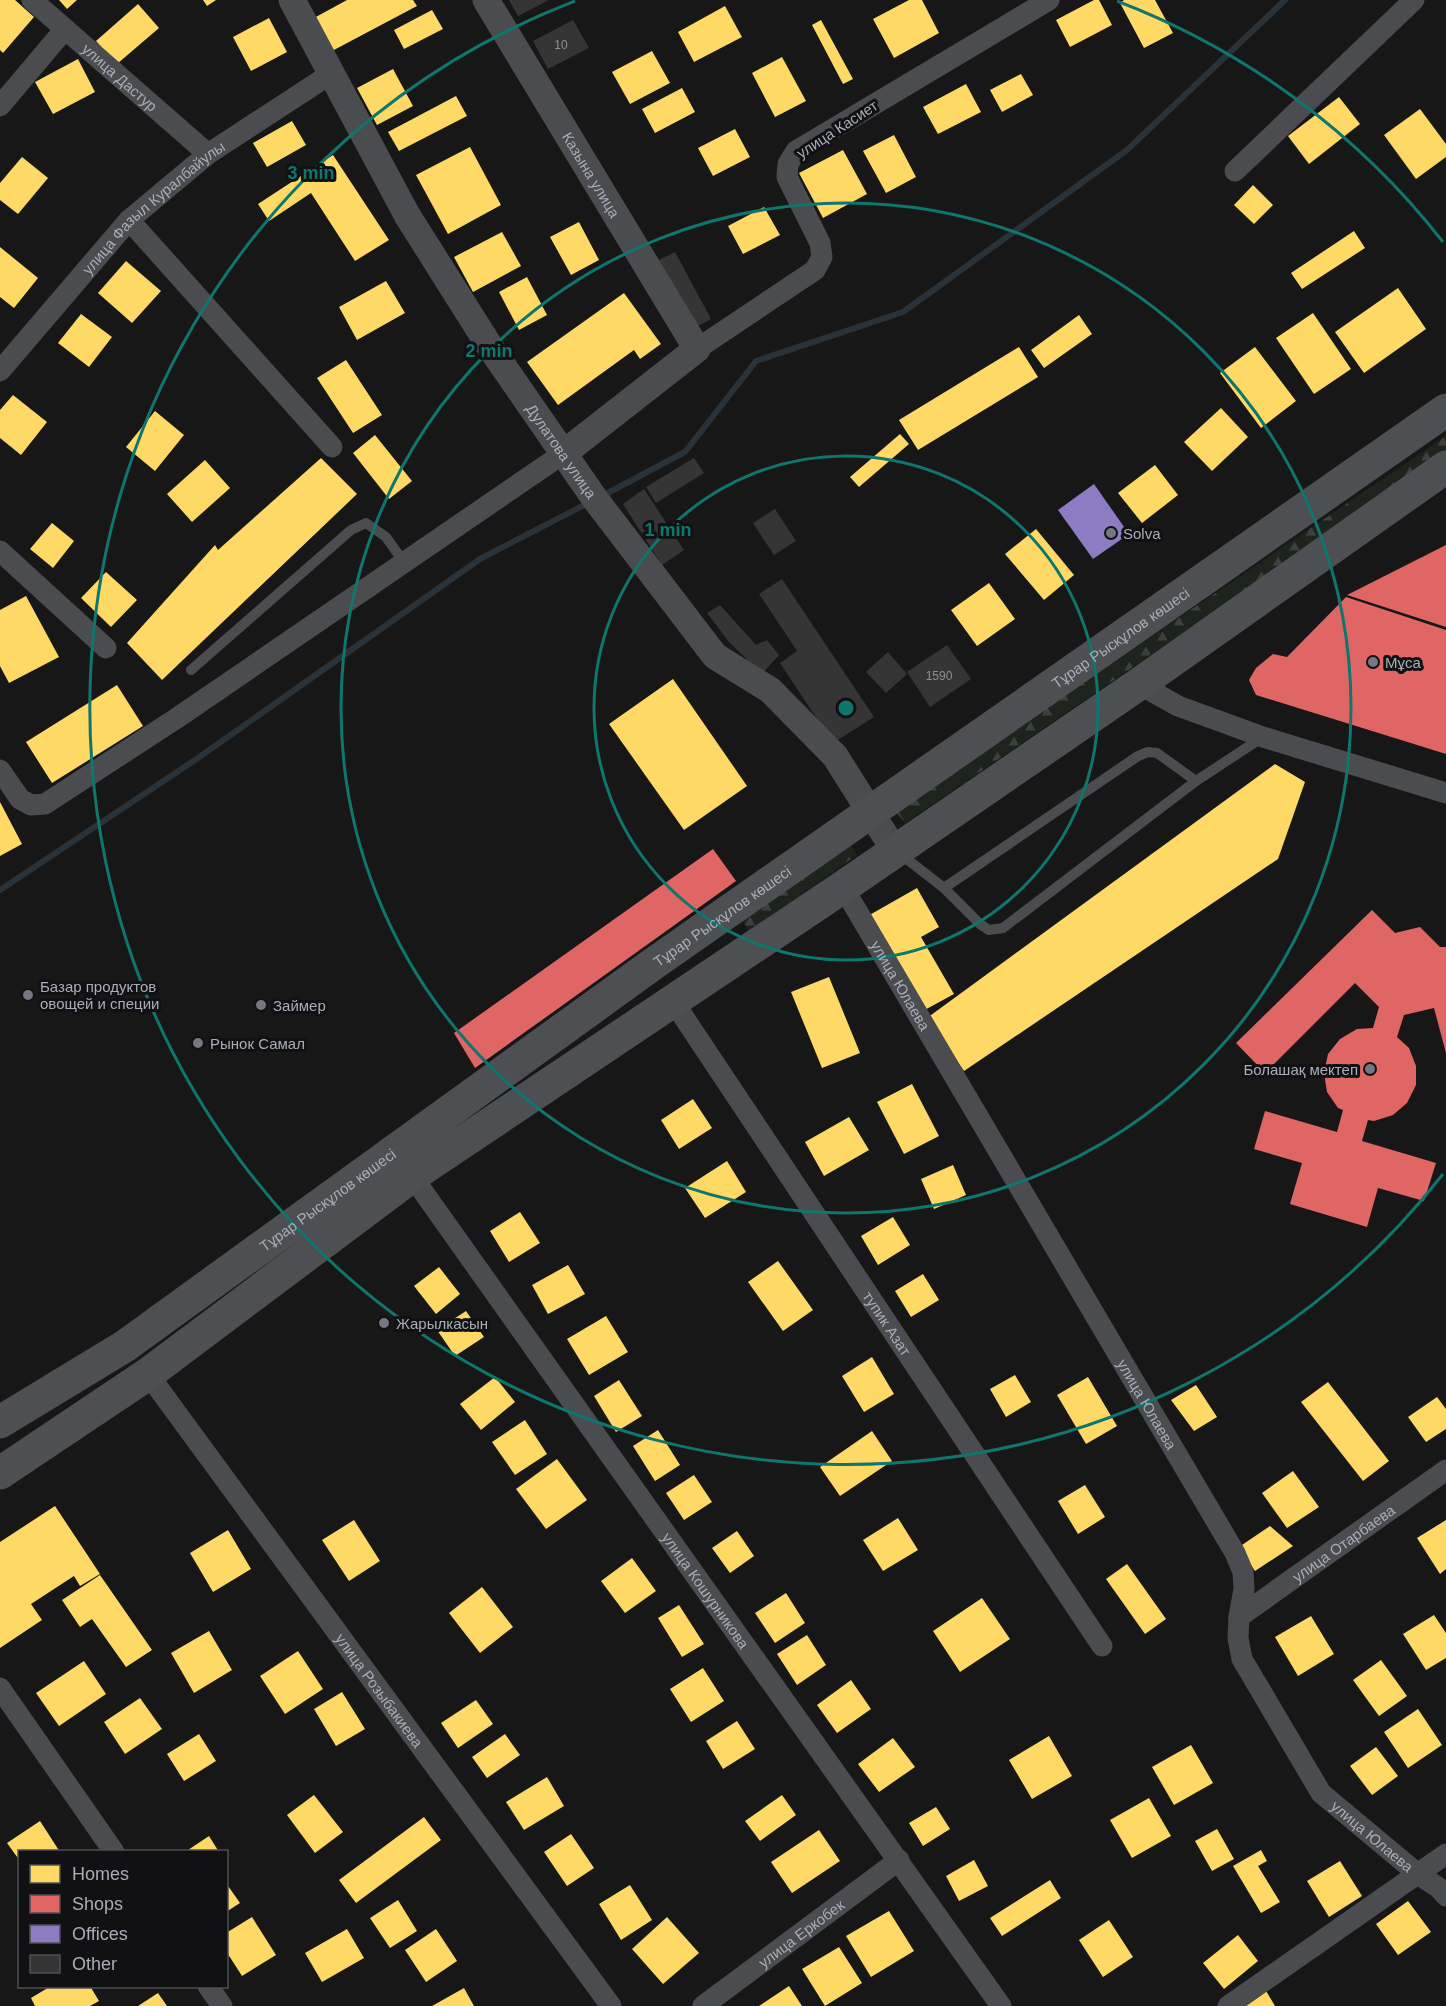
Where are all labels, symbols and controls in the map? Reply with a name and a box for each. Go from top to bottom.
house number: 10 [554,38,568,52]
street label: улица Дастур [79,40,161,114]
street label: улица Касиет [793,96,881,161]
street label: Казына улица [559,129,624,221]
street label: улица Фазыл Куралбайулы [78,137,228,277]
text: 3 min [287,163,335,183]
text: 2 min [465,341,513,361]
street label: Дулатова улица [523,400,601,502]
text: 1 min [644,520,692,540]
place label: Solva [1123,525,1161,542]
marker: Solva [1104,526,1118,540]
street label: Тұрар Рыскұлов көшесі [1048,584,1192,691]
place label: Мұса [1385,654,1421,671]
marker: Мұса [1366,655,1380,669]
house number: 1590 [926,669,953,683]
centre of rings [836,698,856,718]
street label: Тұрар Рыскұлов көшесі [650,862,794,970]
street label: улица Юлаева [868,937,934,1034]
place label: Базар продуктов овощей и специи [40,978,159,1012]
marker: Базар продуктов овощей и специи [21,988,35,1002]
place label: Займер [273,997,326,1014]
marker: Займер [254,998,268,1012]
place label: Рынок Самал [210,1035,305,1052]
marker: Рынок Самал [191,1036,205,1050]
place label: Болашақ мектеп [1243,1061,1358,1078]
marker: Болашақ мектеп [1363,1062,1377,1076]
street label: Тұрар Рыскұлов көшесі [256,1145,399,1255]
street label: тупик Азат [860,1288,915,1359]
place label: Жарылкасын [396,1315,488,1332]
marker: Жарылкасын [377,1316,391,1330]
street label: улица Юлаева [1114,1356,1181,1453]
street label: улица Отарбаева [1289,1500,1398,1585]
street label: улица Кошурникова [659,1529,753,1652]
street label: улица Розыбакиева [332,1630,427,1751]
street label: улица Юлаева [1328,1797,1417,1876]
legend [18,1850,228,1988]
text: Homes [72,1864,129,1884]
text: Shops [72,1894,123,1914]
street label: улица Еркобек [755,1896,847,1970]
text: Offices [72,1924,128,1944]
text: Other [72,1954,117,1974]

